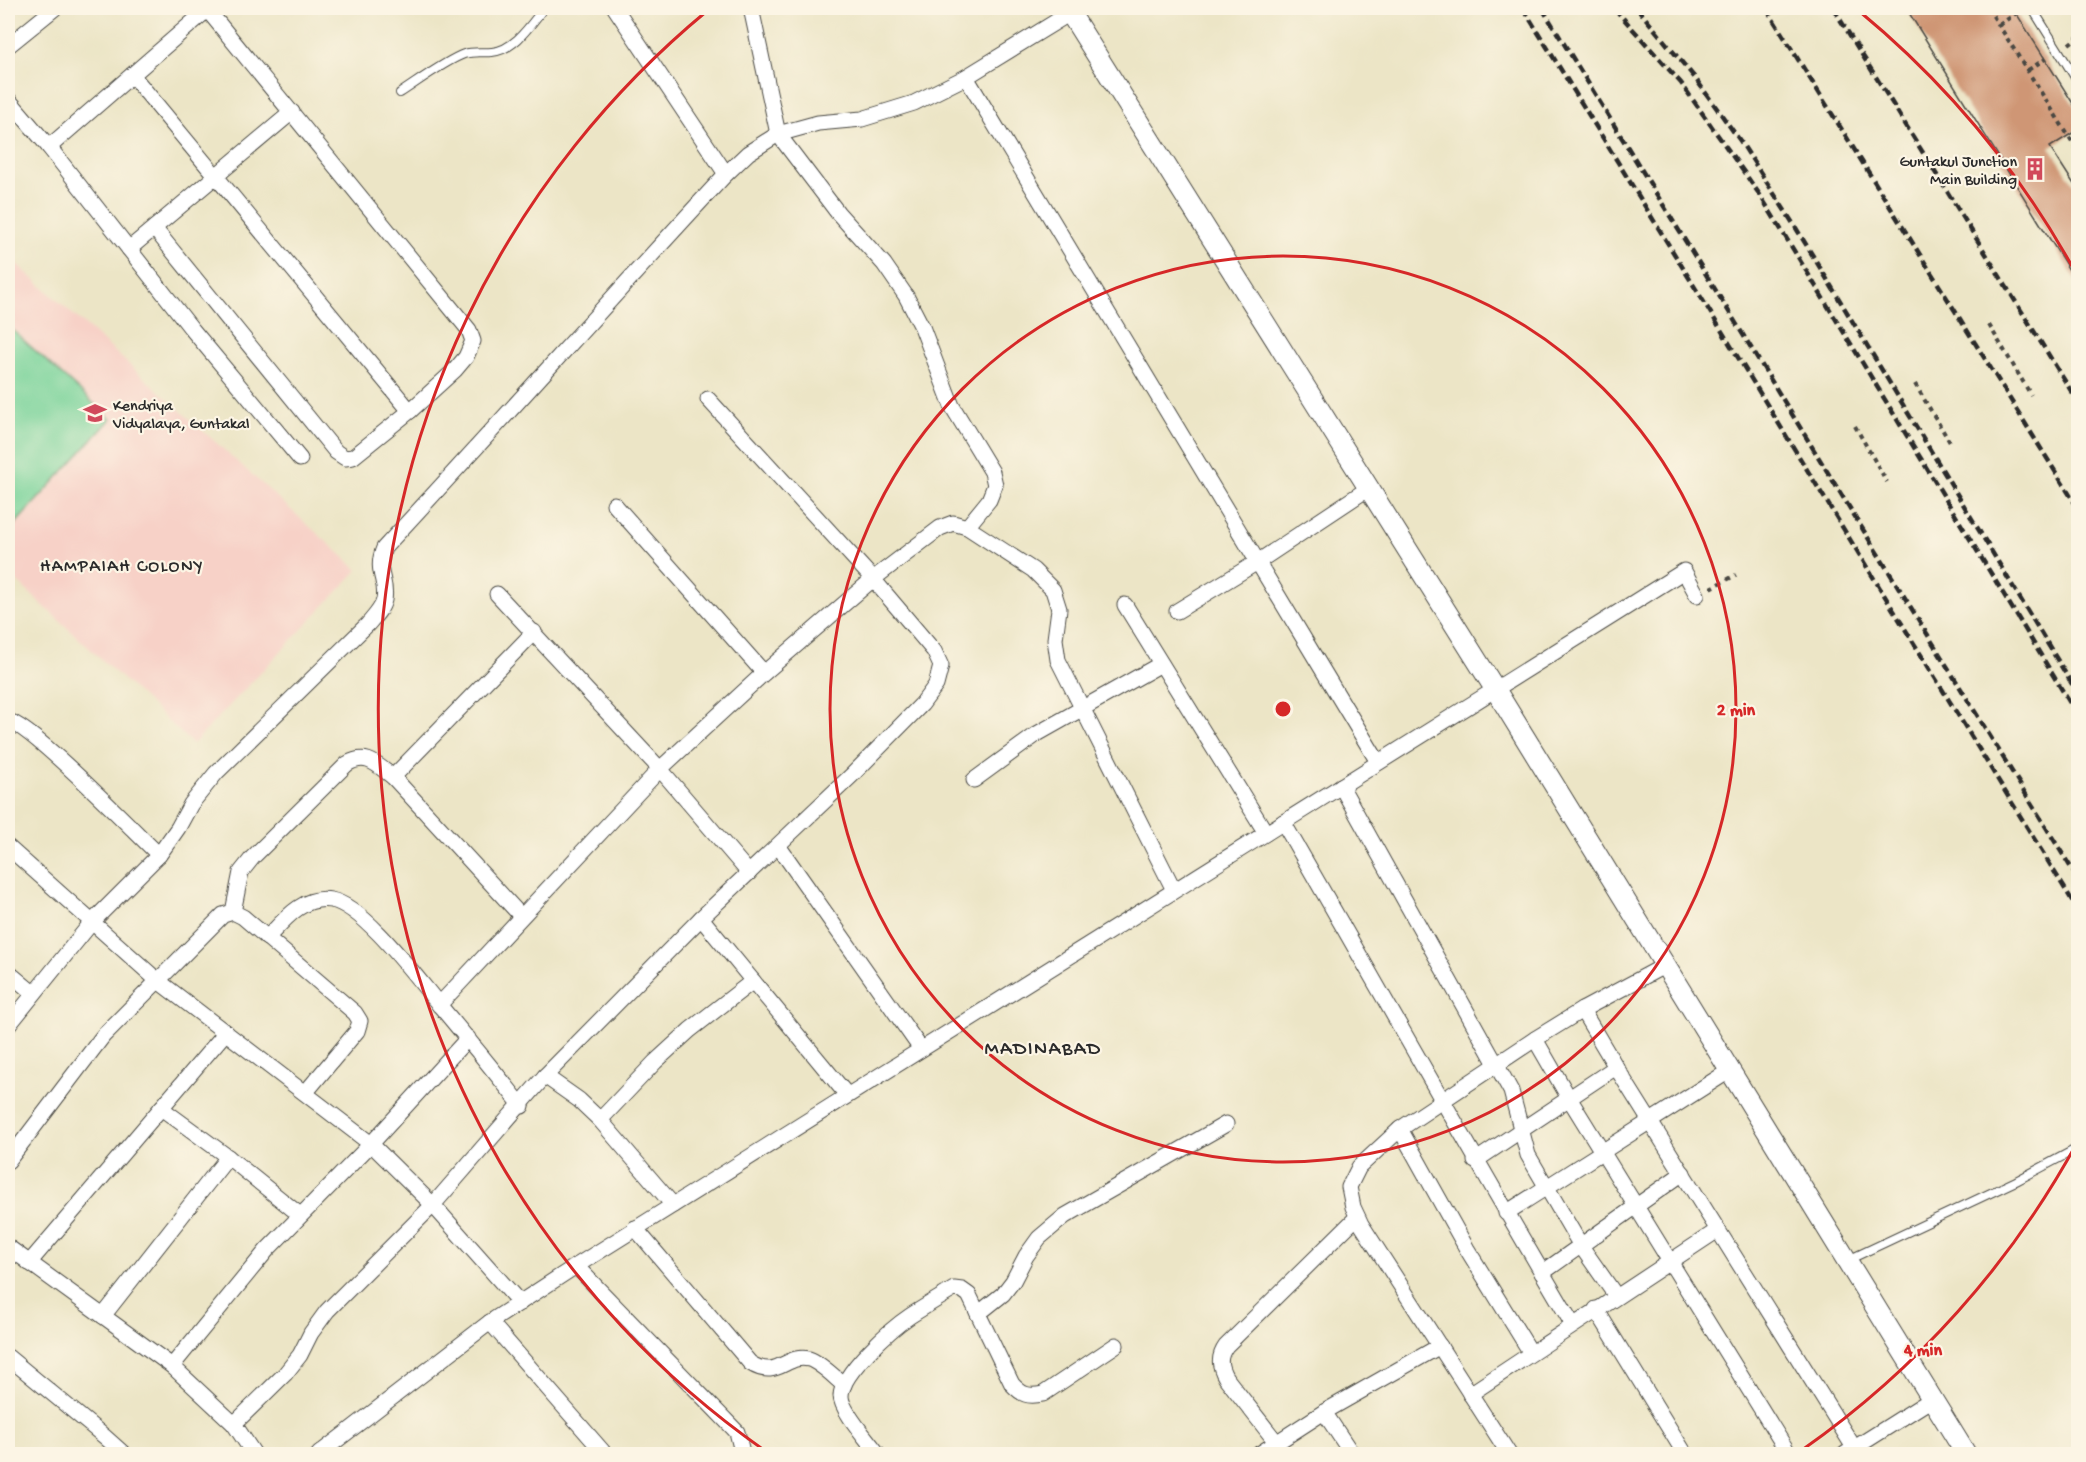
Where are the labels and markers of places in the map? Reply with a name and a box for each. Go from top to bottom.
place label: Guntakul Junction Main Building [1900,154,2017,191]
building icon: Guntakul Junction Main Building [2022,156,2048,182]
place label: Kendriya Vidyalaya, Guntakal [112,398,250,435]
school or university icon: Kendriya Vidyalaya, Guntakal [82,400,108,426]
centre of rings [1273,699,1293,719]

